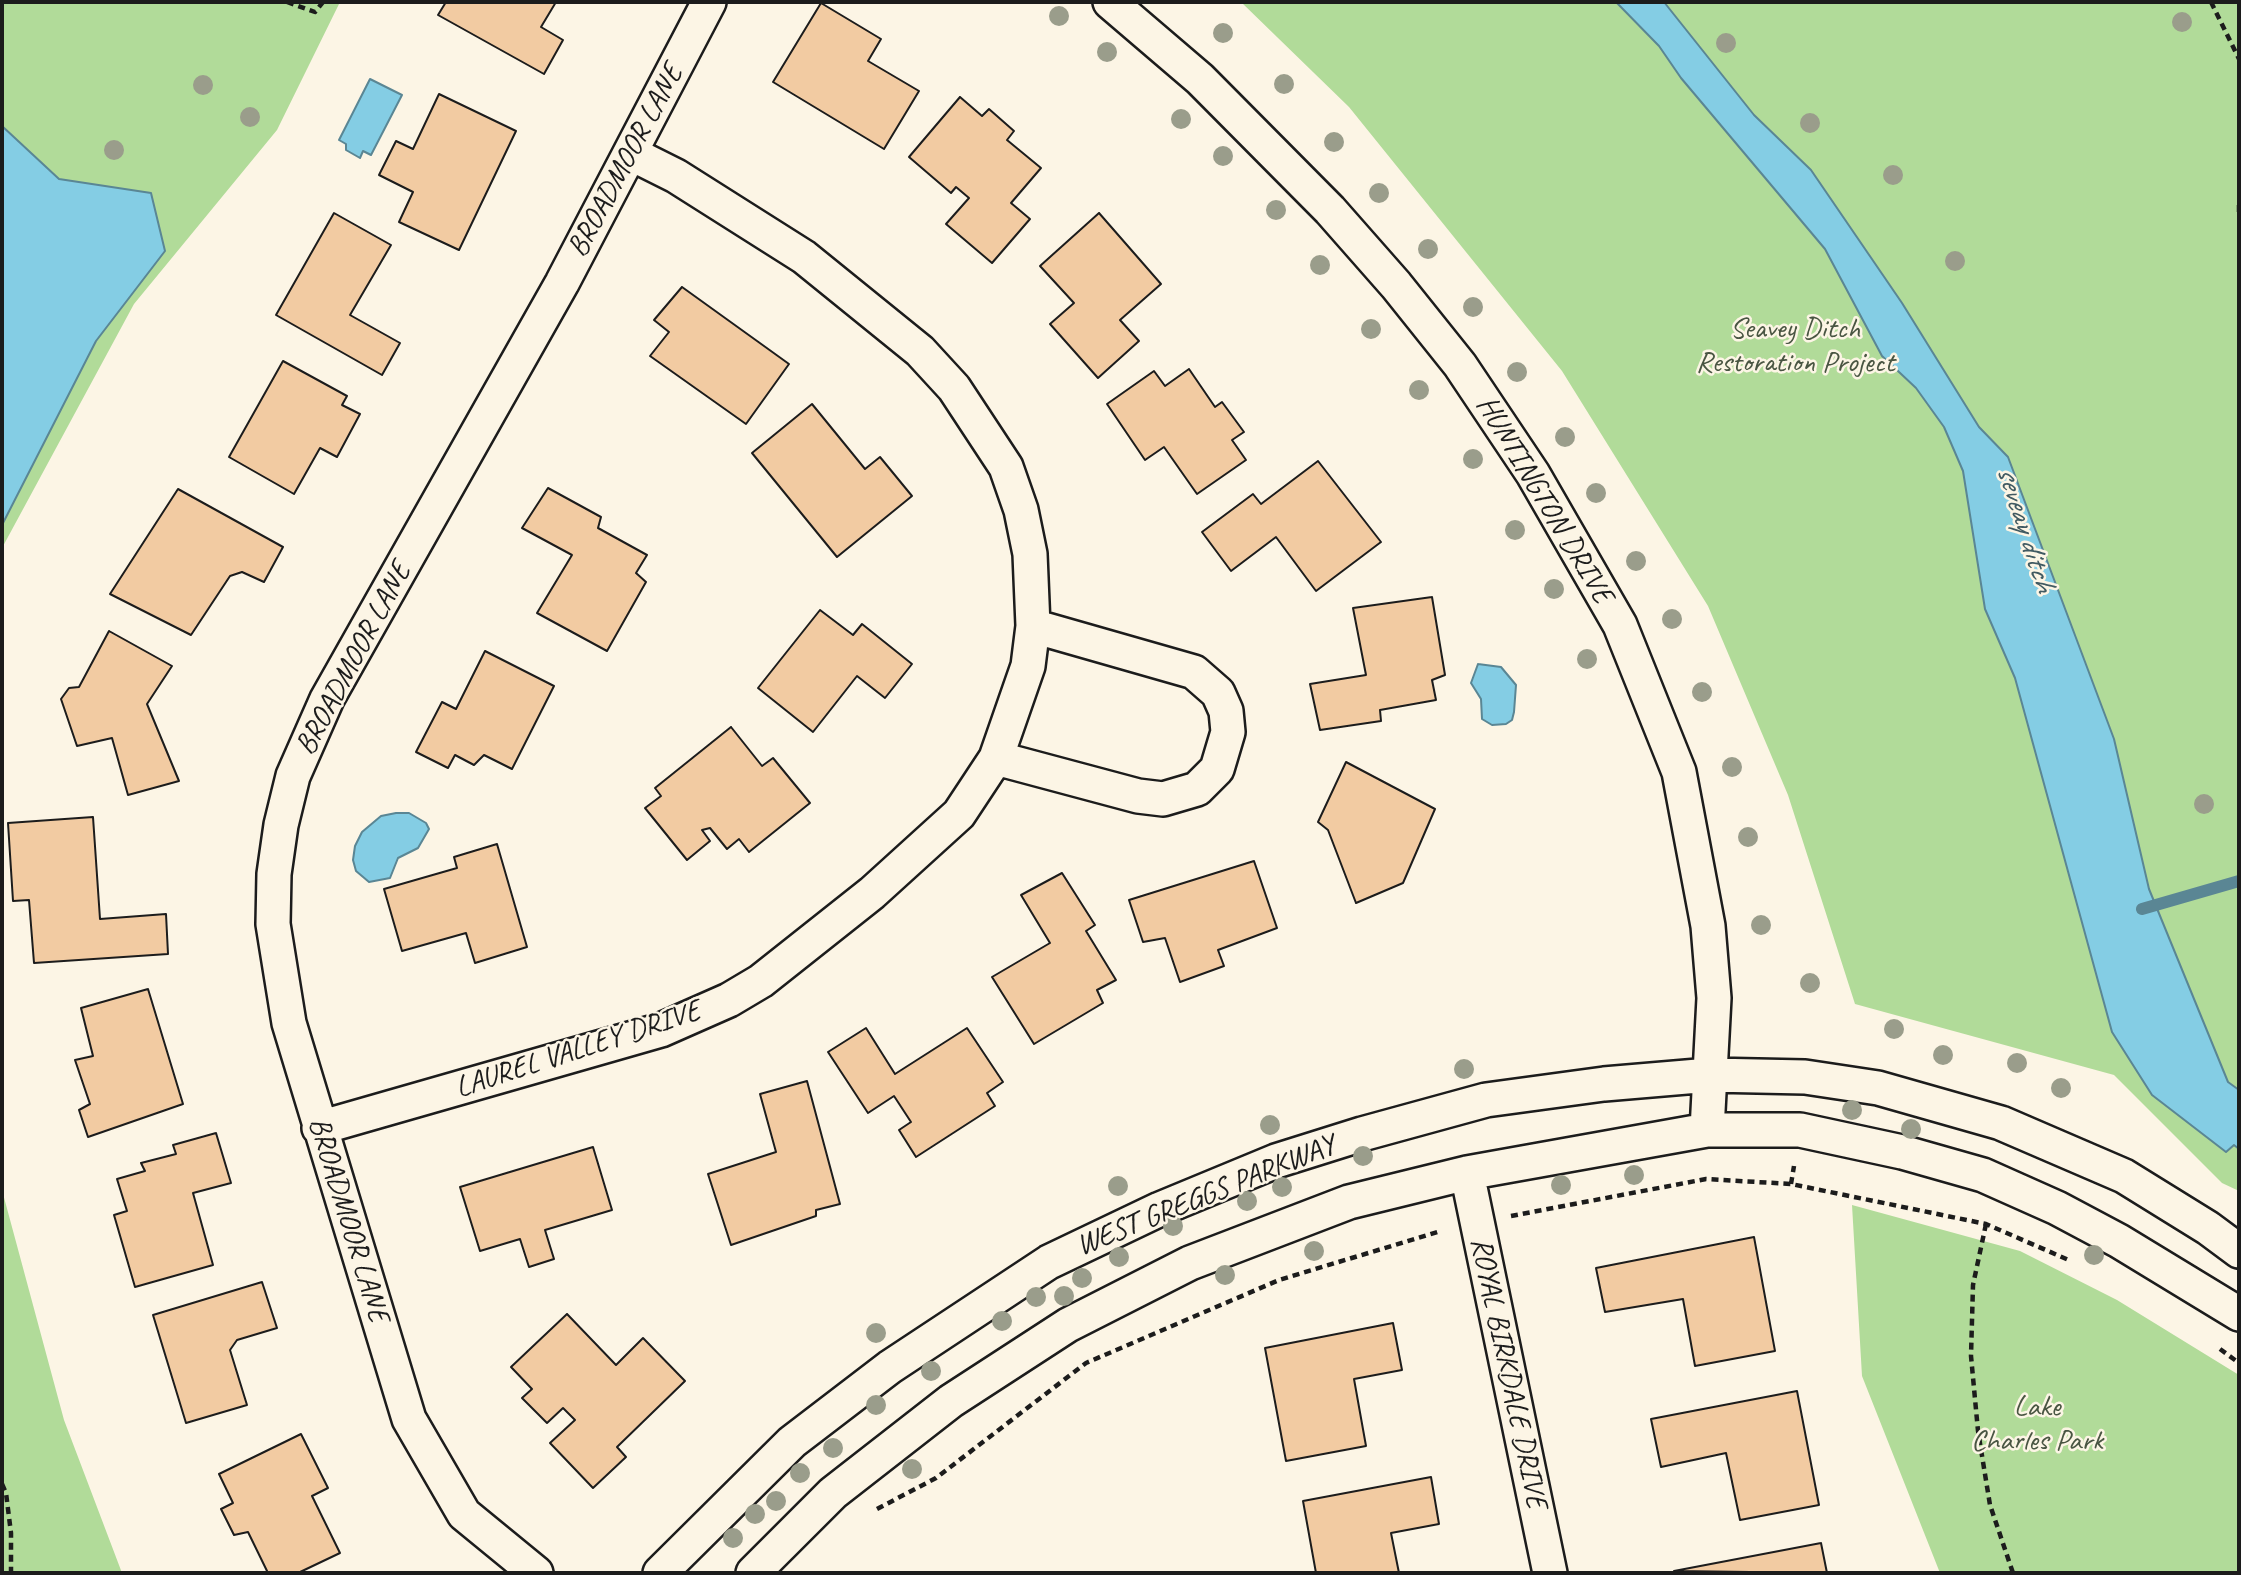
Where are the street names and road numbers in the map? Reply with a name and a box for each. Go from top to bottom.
street label: BROADMOOR LANE [560,59,692,263]
street label: HUNTINGTON DRIVE [1468,390,1620,610]
street label: BROADMOOR LANE [288,557,420,761]
street label: LAUREL VALLEY DRIVE [451,993,705,1107]
street label: BROADMOOR LANE [300,1113,396,1327]
street label: WEST GREGGS PARKWAY [1071,1128,1341,1264]
street label: ROYAL BIRKDALE DRIVE [1462,1234,1554,1512]

